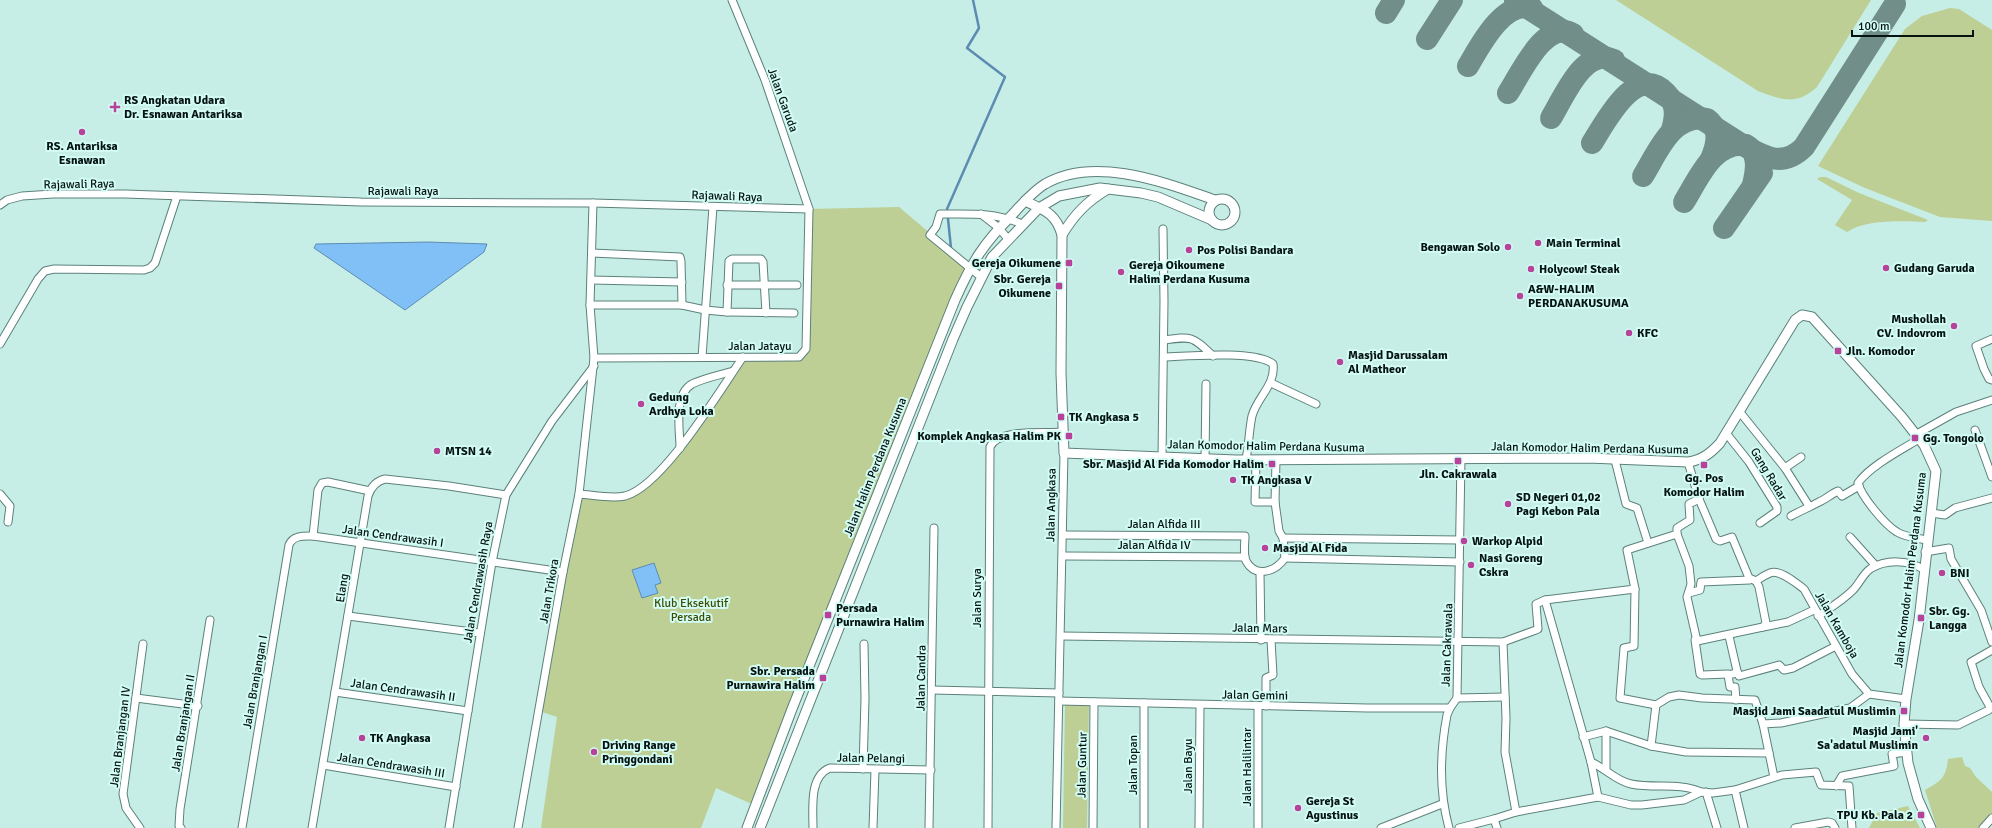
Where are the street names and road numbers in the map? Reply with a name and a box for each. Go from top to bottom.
street label: Jalan Garuda [764,66,801,134]
street label: Rajawali Raya [43,176,115,193]
street label: Rajawali Raya [367,184,439,199]
street label: Rajawali Raya [691,188,763,205]
street label: Jalan Jatayu [728,339,792,354]
street label: Jalan Halim Perdana Kusuma [841,396,910,539]
street label: Jalan Komodor Halim Perdana Kusuma [1167,437,1365,456]
street label: Jalan Komodor Halim Perdana Kusuma [1491,439,1689,458]
street label: Gang Radar [1747,445,1791,504]
street label: Jalan Angkasa [1043,468,1060,542]
street label: Jalan Komodor Halim Perdana Kusuma [1891,471,1930,669]
street label: Jalan Alfida III [1127,517,1201,532]
street label: Jalan Cendrawasih Raya [460,520,497,644]
street label: Jalan Cendrawasih I [341,522,445,551]
street label: Jalan Alfida IV [1117,538,1191,553]
street label: Jalan Trikora [536,557,563,625]
street label: Jalan Surya [970,568,985,628]
street label: Elang [333,572,352,604]
street label: Jalan Kamboja [1811,589,1862,661]
street label: Jalan Cakrawala [1439,603,1456,687]
street label: Jalan Mars [1232,621,1288,636]
street label: Jalan Branjangan I [240,634,271,730]
street label: Jalan Candra [913,645,930,711]
street label: Jalan Branjangan II [168,673,199,773]
street label: Jalan Cendrawasih II [350,676,456,705]
street label: Jalan Branjangan IV [107,685,134,789]
street label: Jalan Gemini [1222,687,1288,704]
street label: Jalan Halilintar [1240,727,1255,806]
street label: Jalan Guntur [1074,731,1091,798]
street label: Jalan Topan [1126,735,1141,795]
street label: Jalan Bayu [1181,738,1196,794]
street label: Jalan Cendrawasih III [336,750,446,781]
street label: Jalan Pelangi [837,750,905,767]

